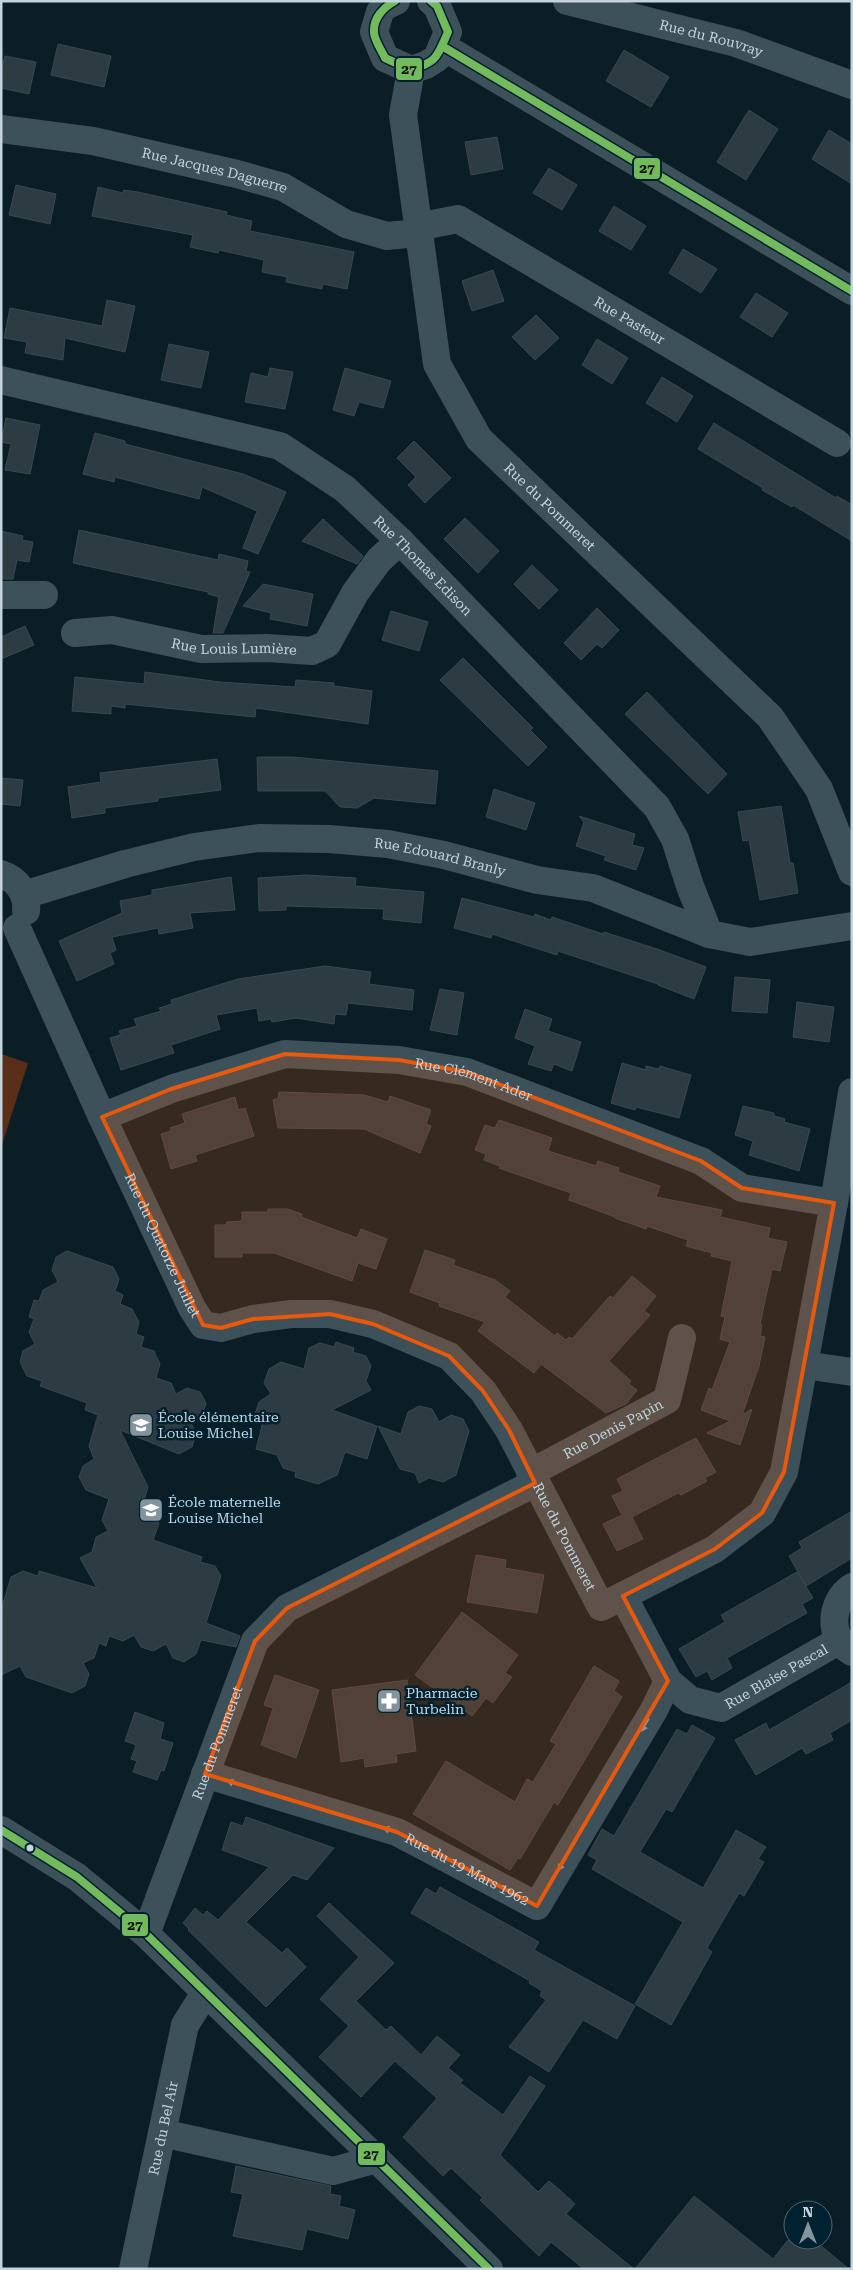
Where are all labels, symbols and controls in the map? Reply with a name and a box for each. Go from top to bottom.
street label: Rue du Rouvray [658,16,766,60]
line badge: 27 [395,57,423,81]
text: 27 [401,61,417,77]
street label: Rue Jacques Daguerre [140,144,291,196]
line badge: 27 [633,157,661,180]
text: 27 [639,160,655,176]
street label: Rue Pasteur [591,293,668,348]
street label: Rue du Pommeret [501,460,599,554]
street label: Rue Thomas Edison [370,512,476,619]
street label: Rue Louis Lumière [170,635,298,658]
street label: Rue Edouard Branly [374,835,508,879]
street label: Rue Clément Ader [413,1055,535,1104]
street label: Rue du Quatorze Juillet [122,1170,204,1320]
street label: Rue Denis Papin [560,1396,666,1462]
place label: École élémentaire Louise Michel [158,1409,279,1441]
school or university icon: École élémentaire Louise Michel [128,1412,154,1438]
street label: Rue du Pommeret [530,1480,599,1594]
place label: École maternelle Louise Michel [168,1494,281,1526]
school or university icon: École maternelle Louise Michel [138,1497,164,1523]
street label: Rue Blaise Pascal [722,1640,831,1712]
street label: Rue du Pommeret [189,1684,246,1802]
place label: Pharmacie Turbelin [406,1685,478,1717]
pharmacy icon: Pharmacie Turbelin [376,1688,402,1714]
one-way arrow [641,1718,650,1731]
one-way arrow [227,1779,242,1787]
one-way arrow [382,1826,397,1834]
street label: Rue du 19 Mars 1962 [402,1830,532,1909]
unlabelled marker [25,1843,35,1853]
one-way arrow [558,1858,567,1871]
line badge: 27 [121,1913,149,1937]
text: 27 [127,1917,143,1933]
street label: Rue du Bel Air [145,2080,181,2177]
line badge: 27 [357,2142,386,2166]
text: 27 [363,2146,379,2162]
north arrow [783,2200,833,2250]
text: N [803,2204,814,2220]

